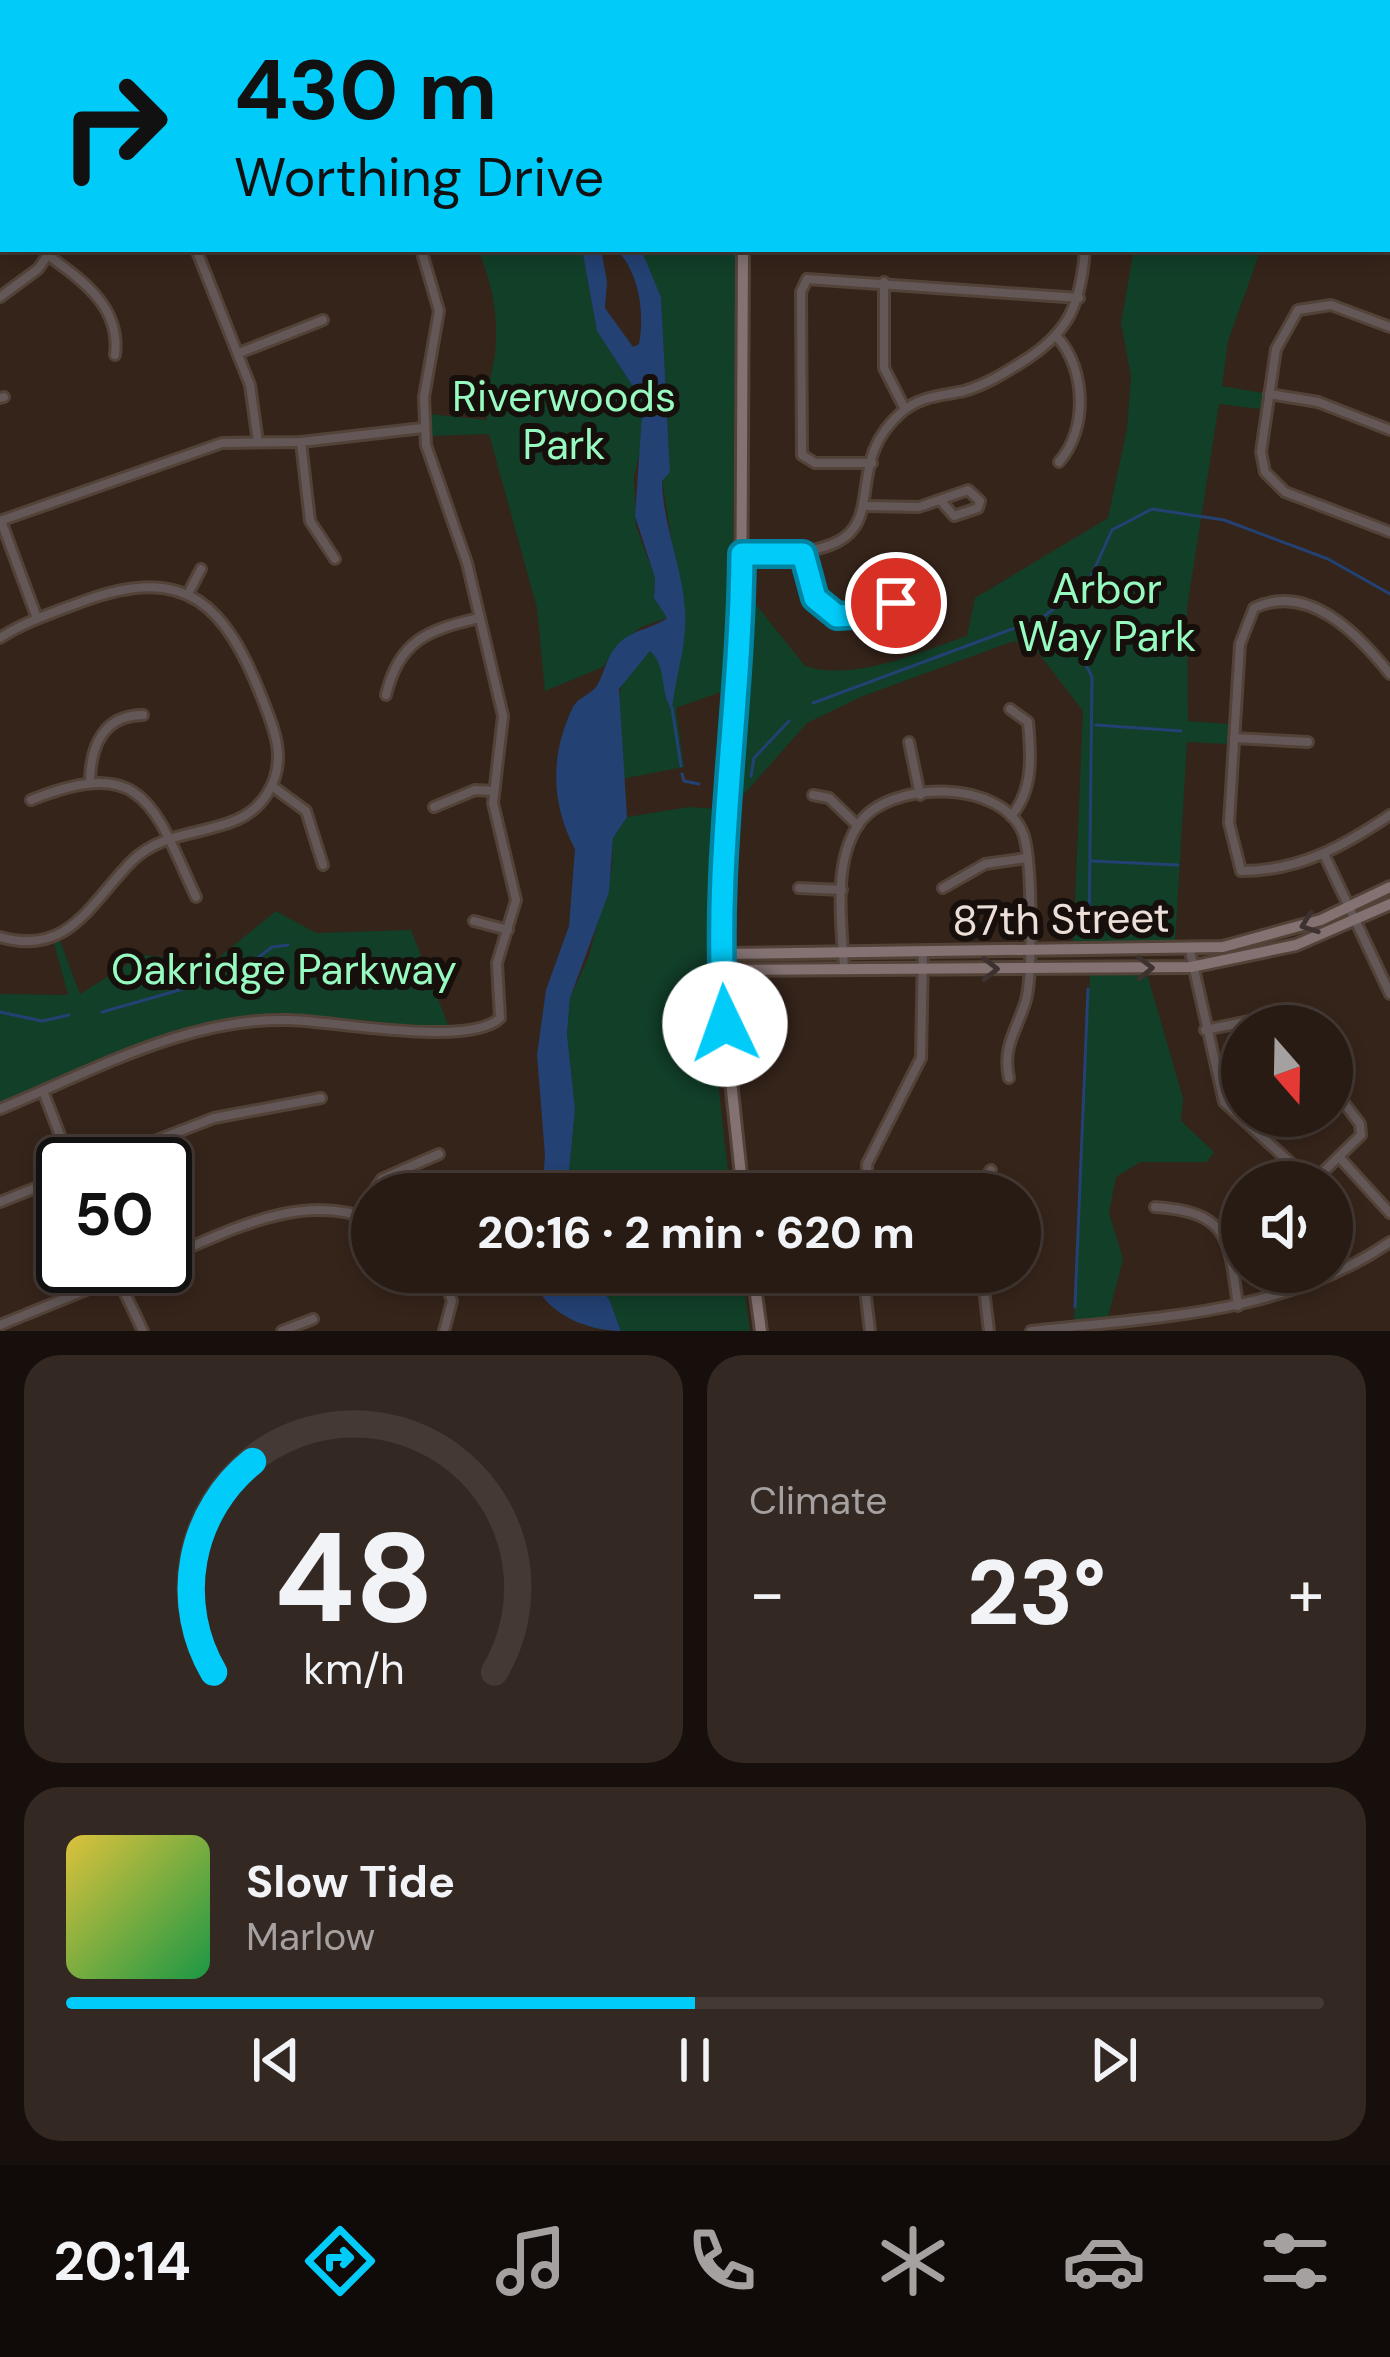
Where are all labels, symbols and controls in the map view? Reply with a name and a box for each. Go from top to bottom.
text: 430 m [234,36,497,145]
icon: right [36,48,192,204]
text: Worthing Drive [234,142,604,213]
park label: Riverwoods Park [452,369,676,472]
pin [845,552,947,654]
park label: Arbor Way Park [1018,561,1196,664]
icon: arrive [863,570,929,636]
street label: 87th Street [952,890,1170,948]
one-way arrow [1300,910,1321,934]
park label: Oakridge Parkway [111,942,457,997]
one-way arrow [982,956,1000,982]
one-way arrow [1136,956,1155,982]
position arrow [662,961,788,1087]
north arrow [1221,1005,1353,1137]
map controls [1221,1005,1353,1293]
speed limit sign: 50 [36,1137,192,1293]
button: sound [1221,1161,1353,1293]
text: 20:16 · 2 min · 620 m [477,1203,915,1262]
text: Climate [749,1475,887,1526]
text: 48 [273,1497,434,1660]
text: 23° [967,1535,1106,1652]
text: − [749,1551,785,1636]
text: + [1288,1551,1324,1636]
text: km/h [303,1641,404,1697]
text: Slow Tide [246,1852,455,1911]
text: Marlow [246,1911,375,1962]
icon: previous [243,2027,309,2093]
icon: pause [662,2027,728,2093]
icon: next [1081,2027,1147,2093]
icon: directions [298,2219,382,2303]
icon: music [489,2219,573,2303]
icon: phone [680,2219,764,2303]
icon: climate [871,2219,955,2303]
icon: car [1062,2219,1146,2303]
icon: filters [1253,2219,1337,2303]
text: 20:14 [53,2226,191,2297]

